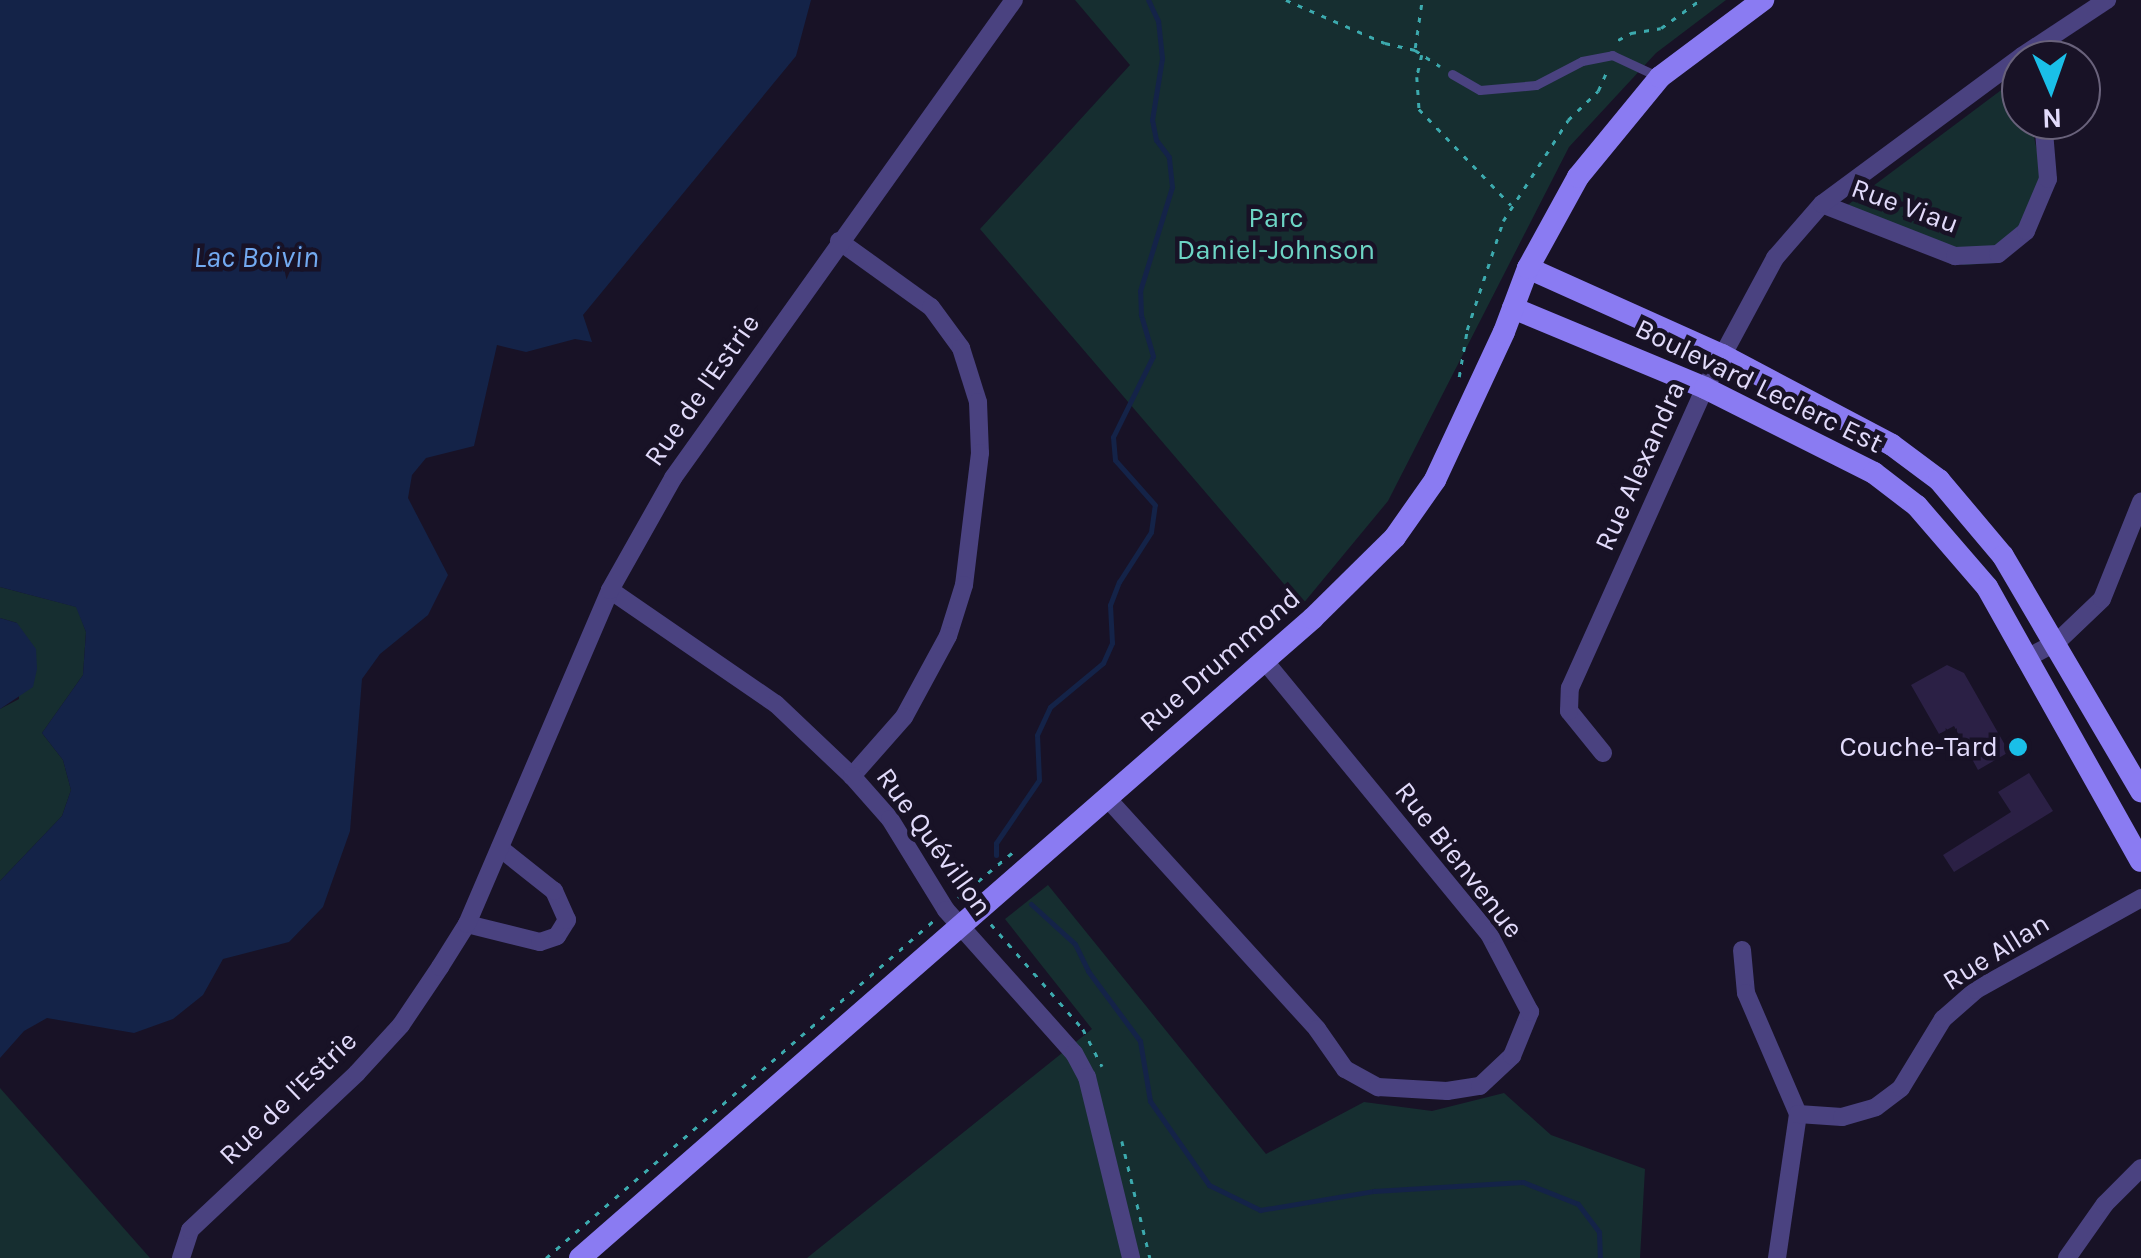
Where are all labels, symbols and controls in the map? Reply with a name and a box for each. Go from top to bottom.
north arrow [2001,40,2101,140]
text: N [2041,102,2063,135]
street label: Rue Viau [1847,171,1963,241]
park label: Parc Daniel-Johnson [1177,201,1375,267]
water label: Lac Boivin [193,239,319,275]
street label: Rue de l'Estrie [637,307,767,473]
street label: Boulevard Leclerc Est [1630,311,1888,461]
street label: Rue Alexandra [1588,376,1692,556]
street label: Rue Drummond [1133,581,1307,739]
place label: Couche-Tard [1839,730,1998,764]
marker: Couche-Tard [2007,736,2029,758]
street label: Rue Quévillon [869,761,999,923]
street label: Rue Bienvenue [1388,775,1530,945]
street label: Rue Allan [1937,906,2055,998]
street label: Rue de l'Estrie [212,1024,364,1172]

